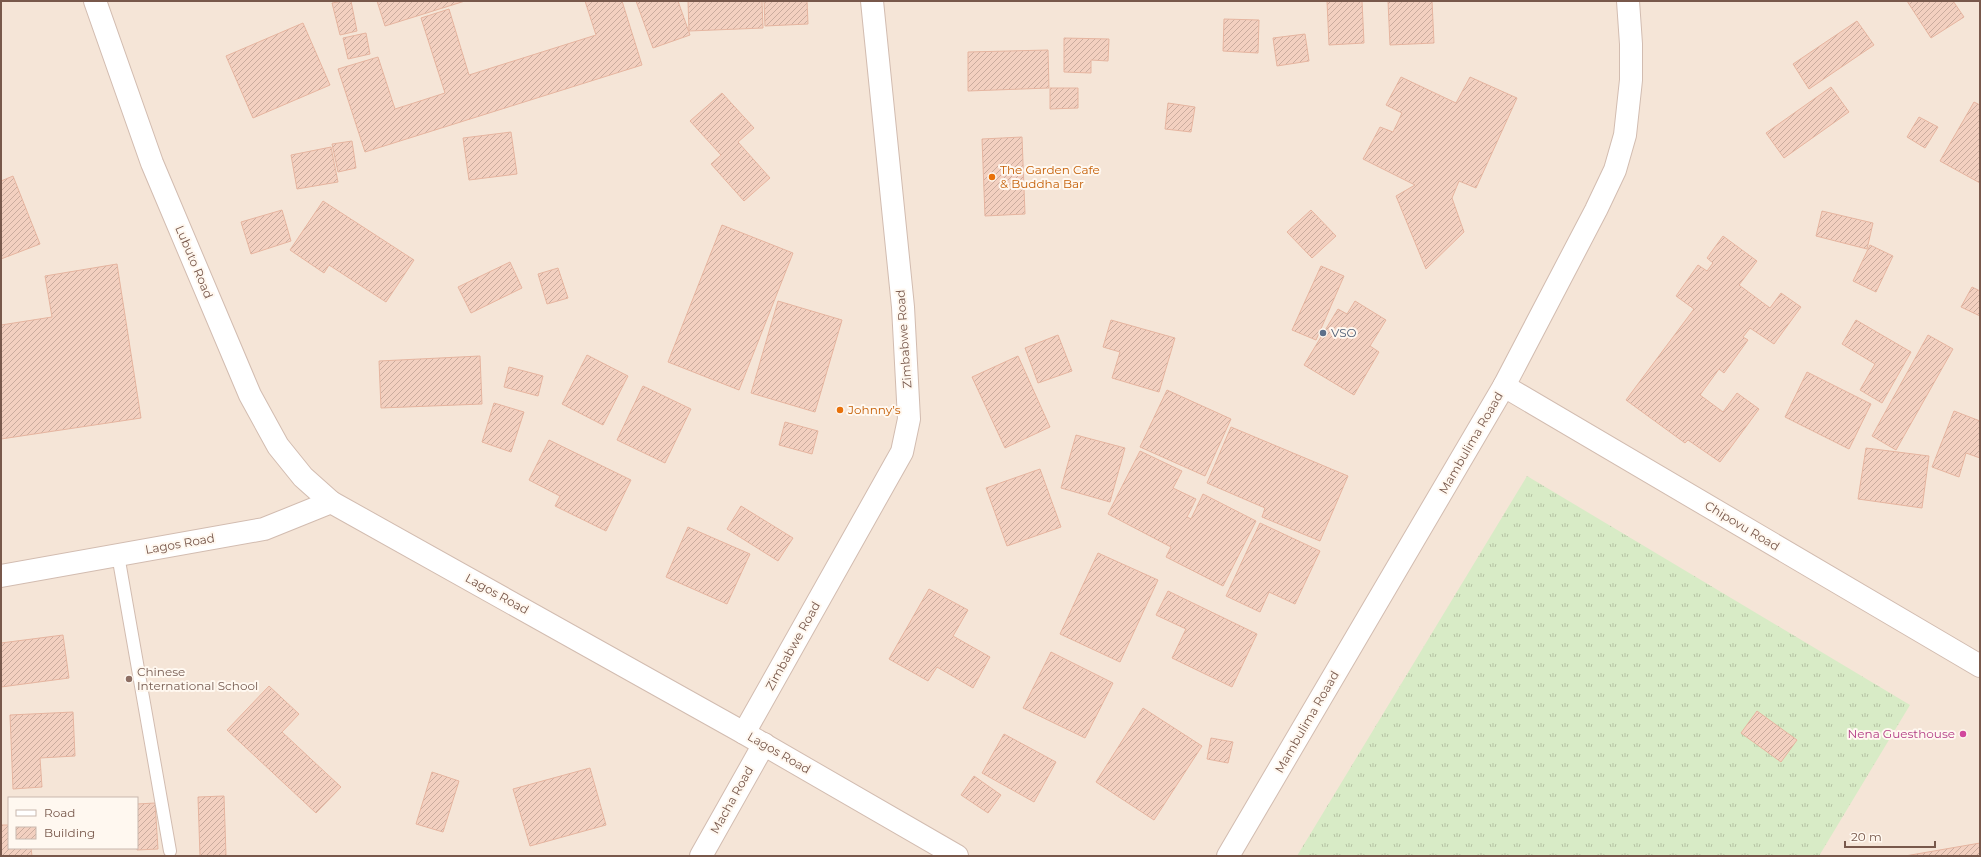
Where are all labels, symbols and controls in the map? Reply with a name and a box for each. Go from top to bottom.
place label: The Garden Cafe & Buddha Bar [1000,162,1100,191]
marker: The Garden Cafe & Buddha Bar [987,172,997,182]
street label: Lubuto Road [172,223,217,301]
street label: Zimbabwe Road [893,289,914,389]
place label: VSO [1331,325,1357,340]
marker: VSO [1318,328,1328,338]
street label: Mambulima Roaad [1435,389,1506,496]
place label: Johnny’s [847,402,901,417]
marker: Johnny’s [835,405,845,415]
street label: Chipovu Road [1702,497,1782,554]
street label: Lagos Road [144,530,216,557]
street label: Lagos Road [463,570,532,617]
street label: Zimbabwe Road [762,599,823,693]
place label: Chinese International School [137,664,258,693]
street label: Mambulima Roaad [1271,668,1342,775]
marker: Chinese International School [124,674,134,684]
place label: Nena Guesthouse [1848,726,1955,741]
street label: Lagos Road [745,729,813,777]
marker: Nena Guesthouse [1958,729,1968,739]
street label: Macha Road [707,763,756,836]
legend [8,797,138,849]
text: Road [44,805,75,820]
scale bar [1845,823,1935,849]
text: Building [44,825,95,840]
text: 20 m [1851,829,1882,844]

